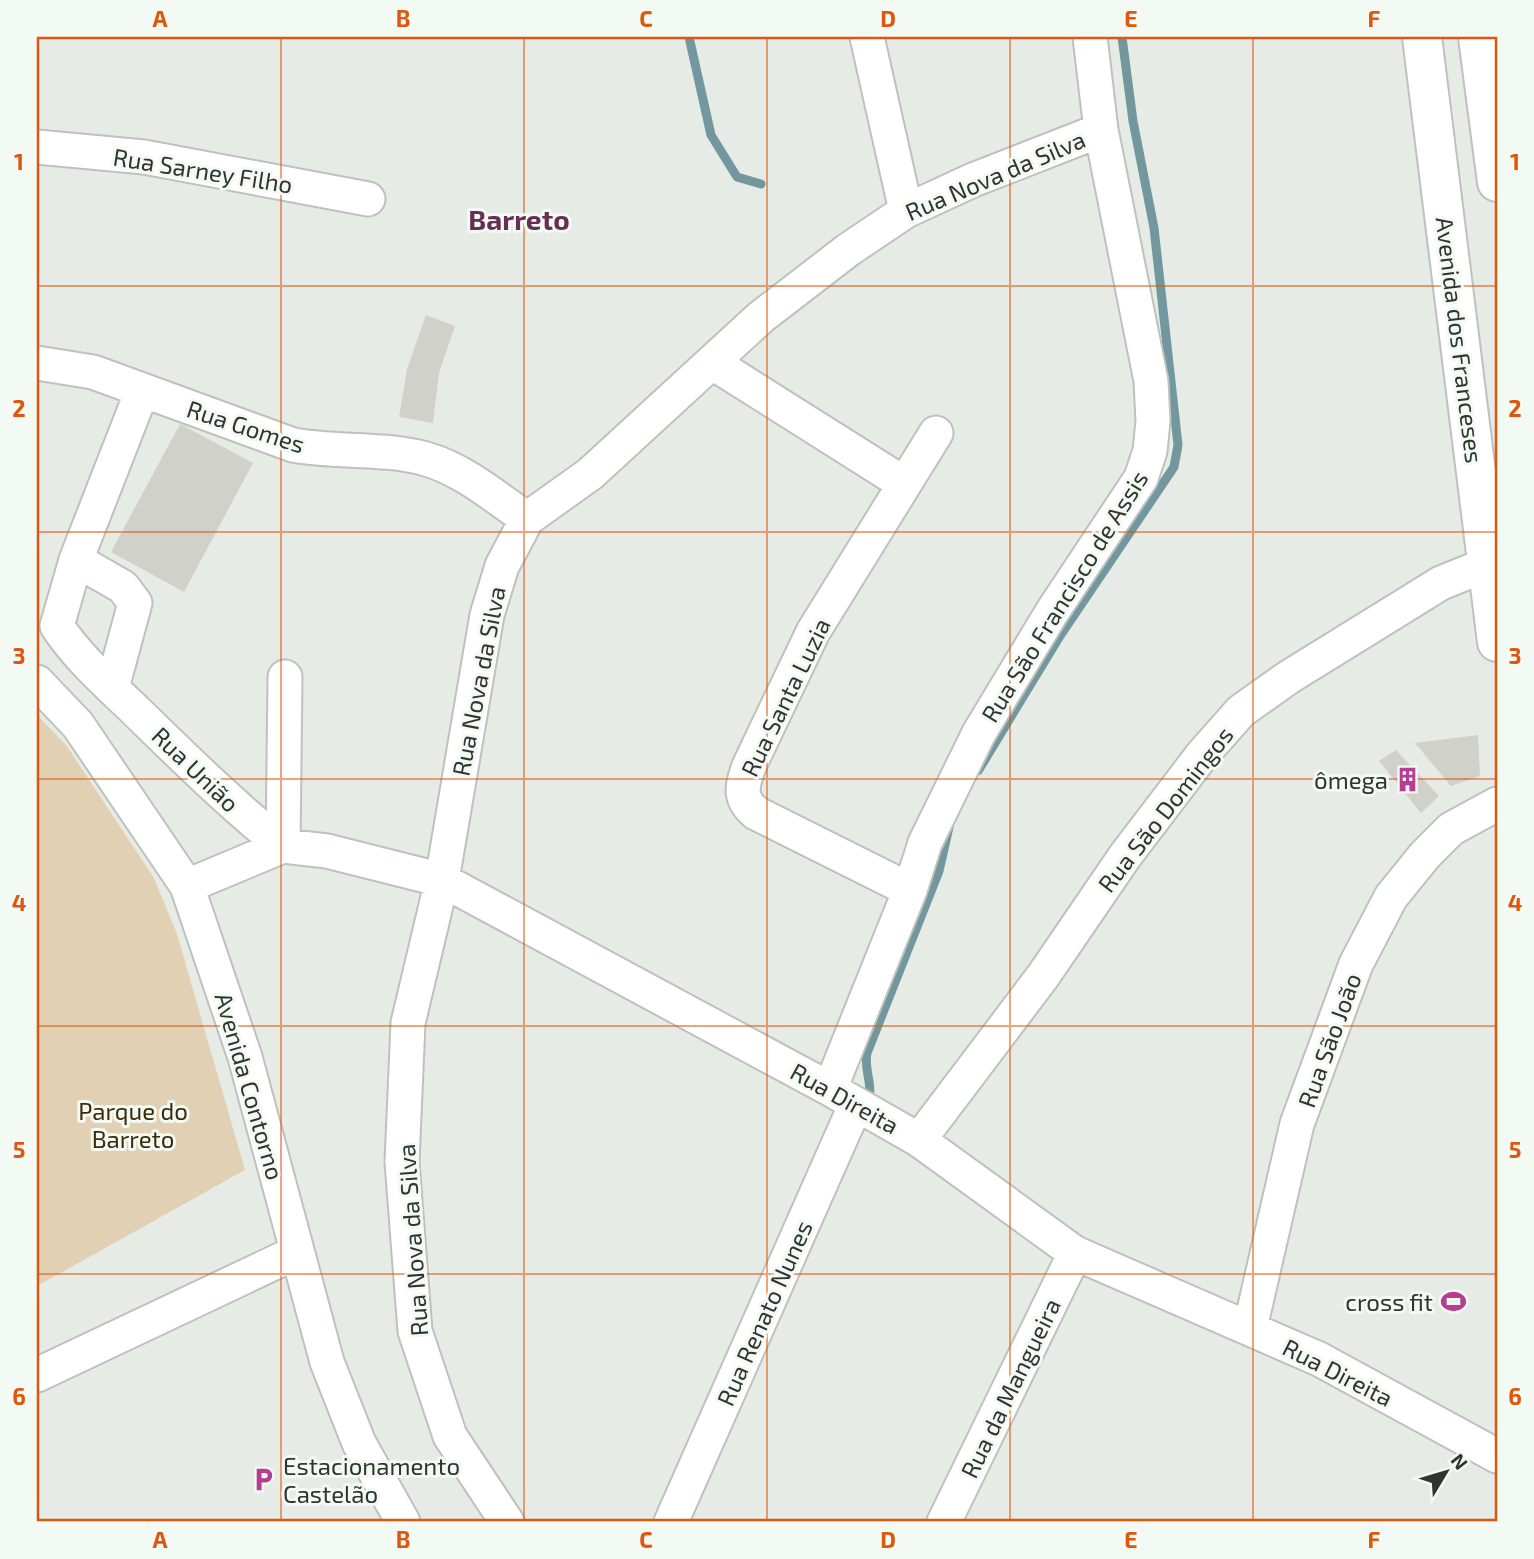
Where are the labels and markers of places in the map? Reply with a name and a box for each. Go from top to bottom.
place label: ômega [1314,765,1388,794]
building icon: ômega [1394,765,1422,793]
place label: cross fit [1345,1287,1433,1316]
sports icon: cross fit [1439,1287,1467,1315]
place label: Estacionamento Castelão [283,1451,460,1508]
parking icon: Estacionamento Castelão [249,1465,277,1493]

